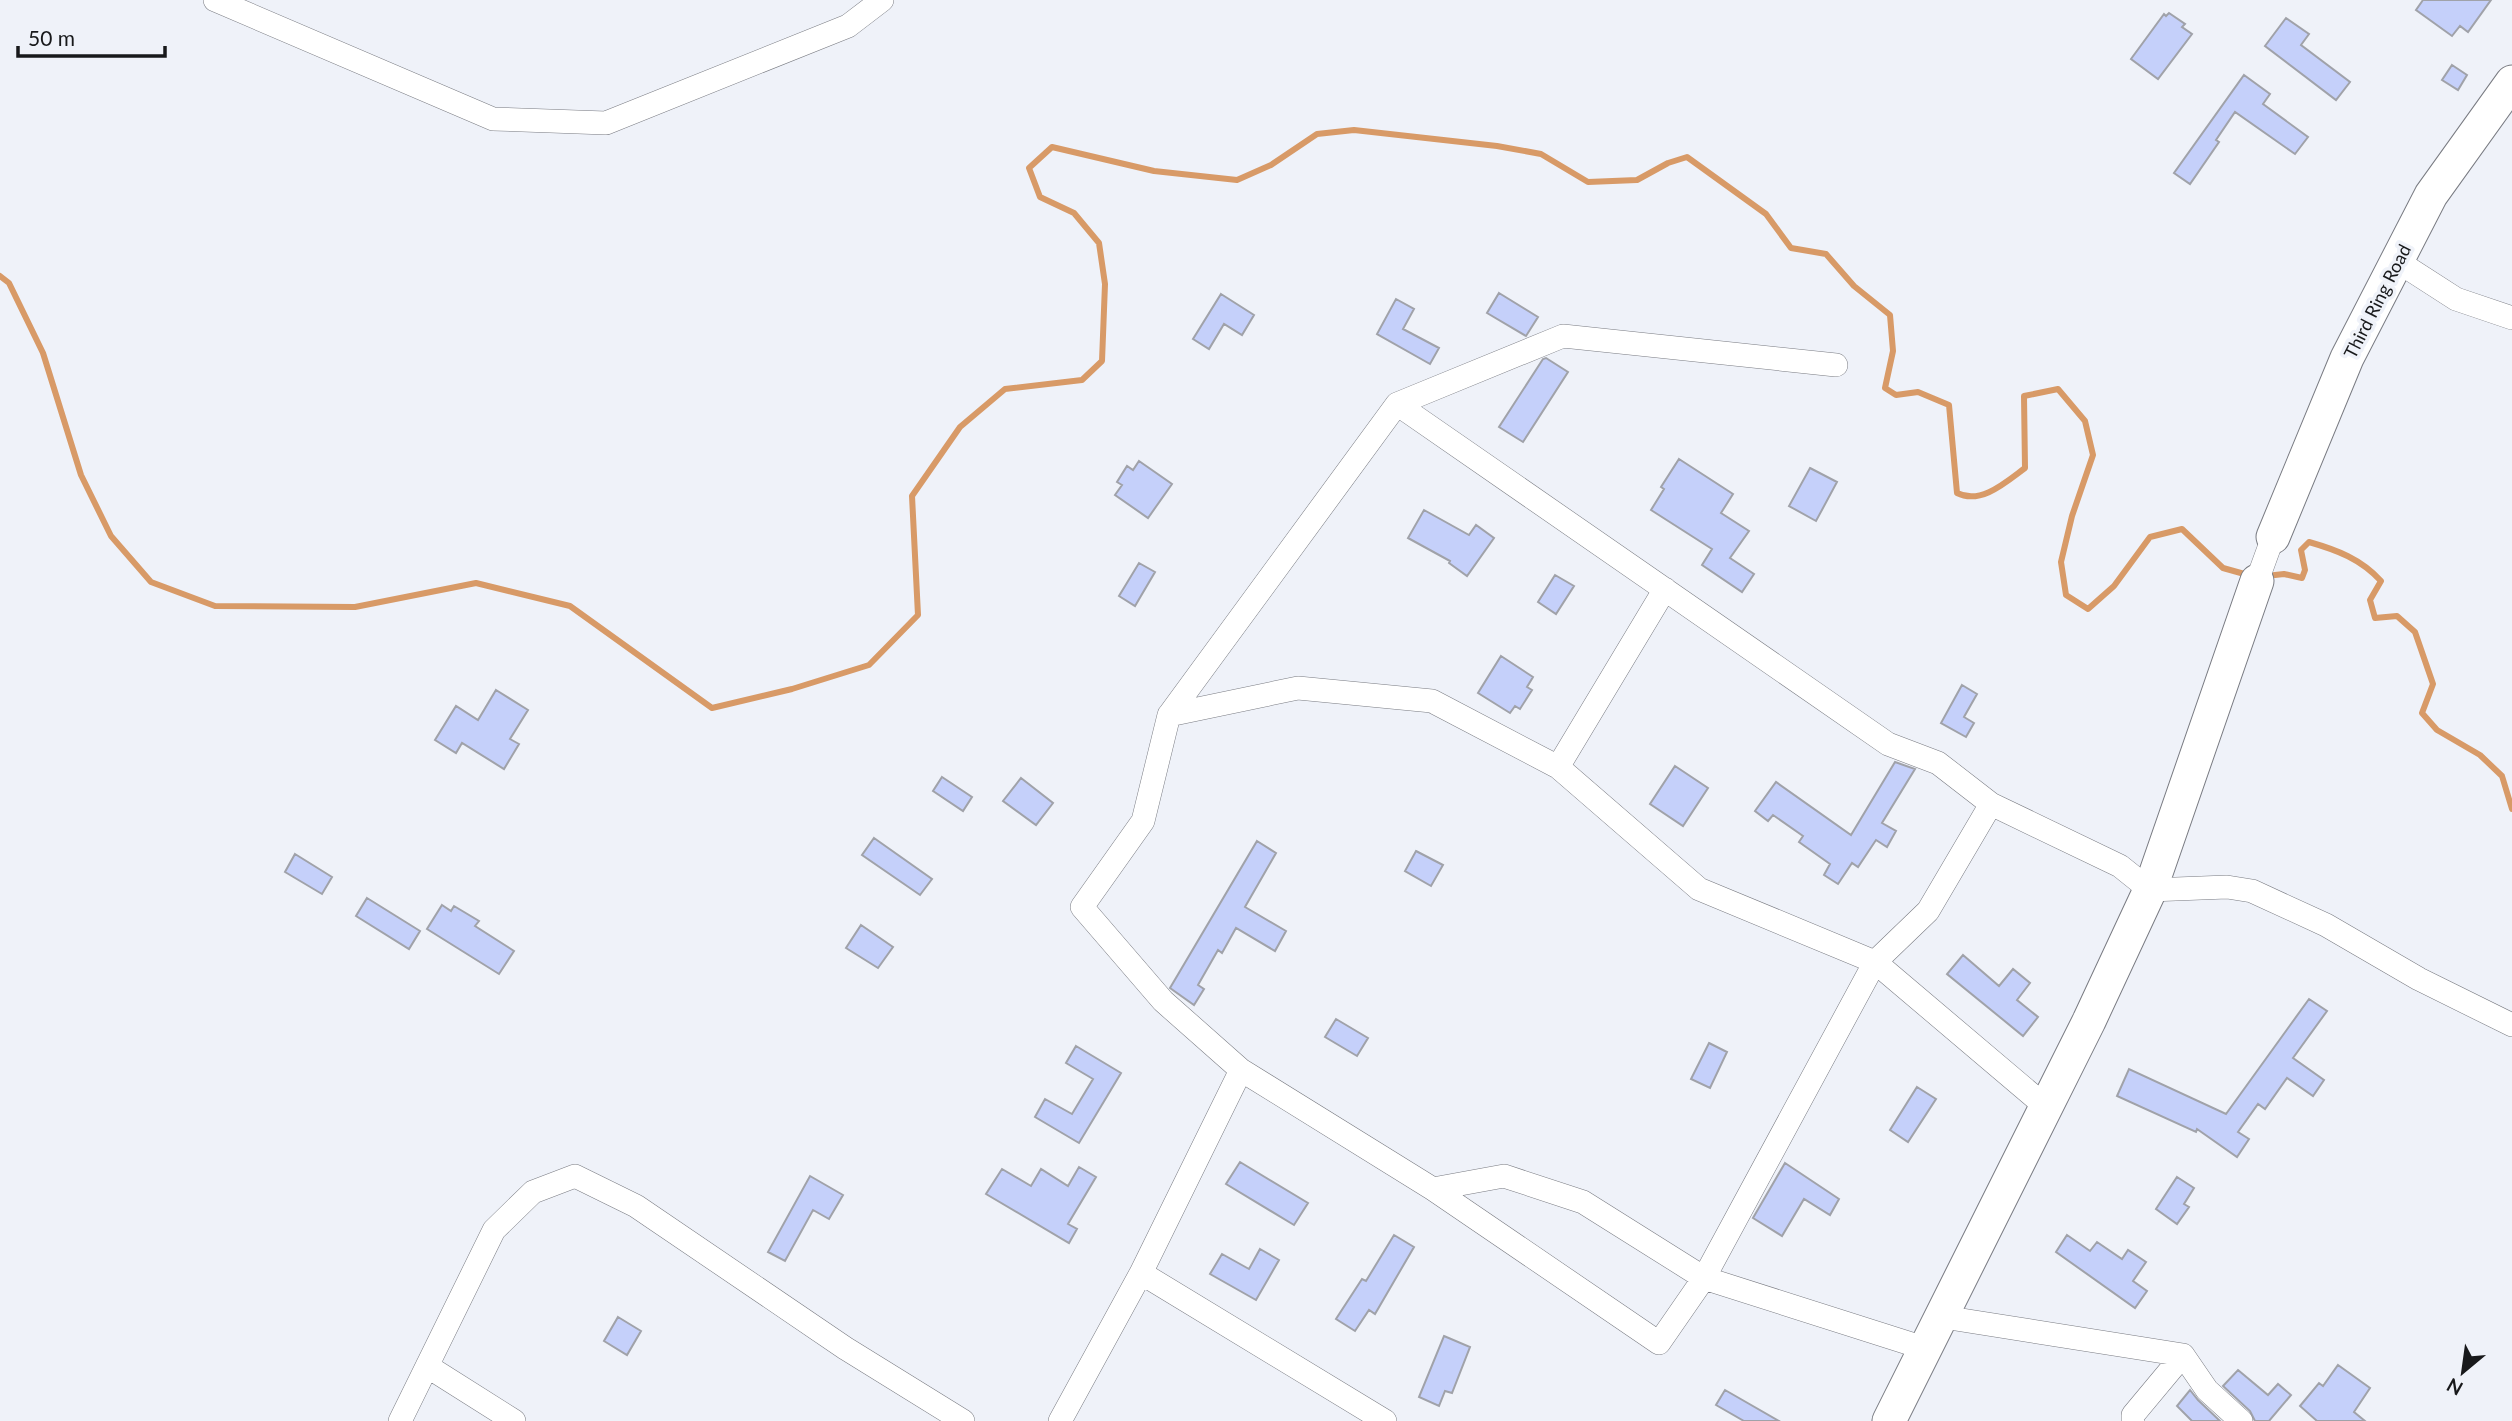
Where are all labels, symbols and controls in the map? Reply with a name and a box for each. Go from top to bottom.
scale bar [18,14,164,58]
text: 50 m [28,25,75,50]
street label: Third Ring Road [2339,240,2415,362]
north arrow [2428,1337,2498,1407]
text: N [2443,1374,2466,1401]

